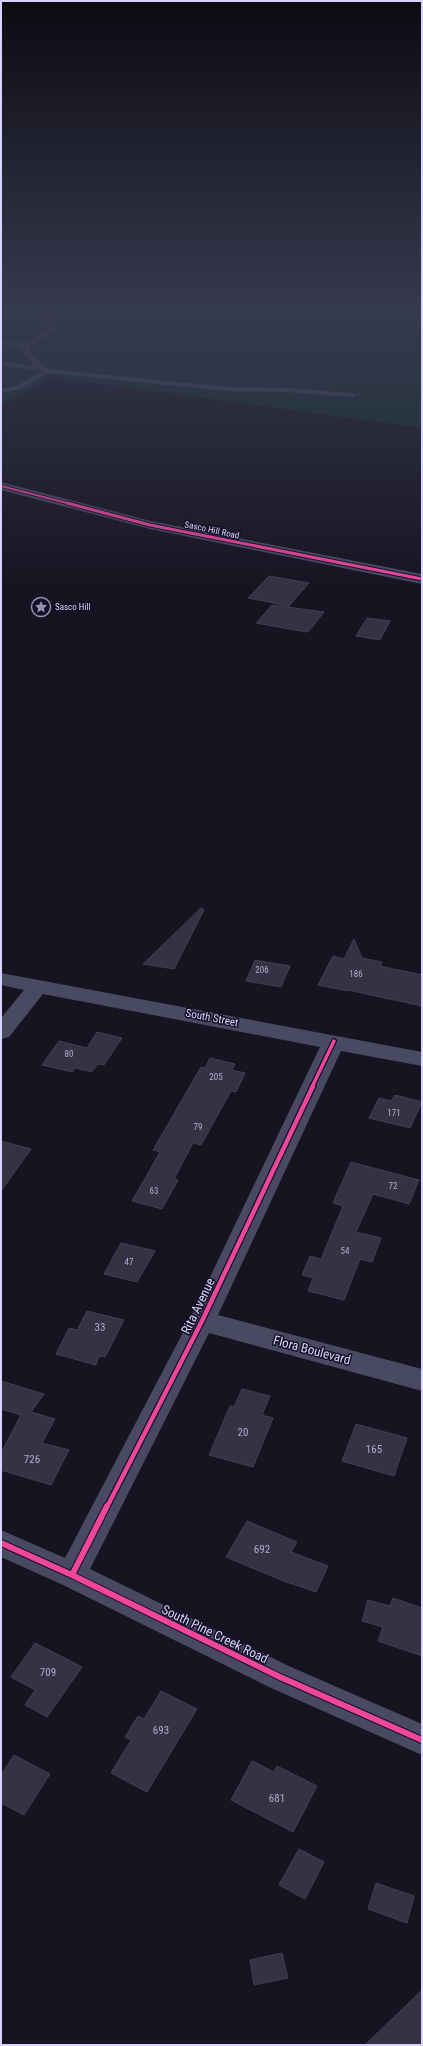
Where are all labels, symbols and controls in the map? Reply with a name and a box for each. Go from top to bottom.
street label: Sasco Hill Road [184,519,240,541]
place icon: Sasco Hill [30,596,52,618]
place label: Sasco Hill [55,602,91,612]
house number: 206 [255,965,269,975]
house number: 186 [349,969,363,979]
street label: South Street [185,1007,239,1029]
house number: 80 [65,1049,73,1059]
house number: 205 [209,1072,223,1082]
house number: 171 [387,1108,401,1118]
house number: 79 [194,1122,202,1132]
house number: 72 [389,1181,398,1191]
house number: 63 [150,1186,158,1196]
house number: 54 [341,1246,350,1256]
house number: 47 [125,1257,134,1267]
street label: Rita Avenue [178,1276,218,1336]
house number: 33 [95,1321,105,1334]
street label: Flora Boulevard [272,1332,352,1368]
house number: 20 [238,1426,248,1439]
house number: 165 [366,1443,382,1456]
house number: 726 [24,1453,40,1466]
house number: 692 [254,1543,270,1556]
street label: South Pine Creek Road [159,1602,271,1666]
house number: 709 [40,1666,56,1679]
house number: 693 [153,1724,169,1737]
house number: 681 [269,1792,285,1805]

